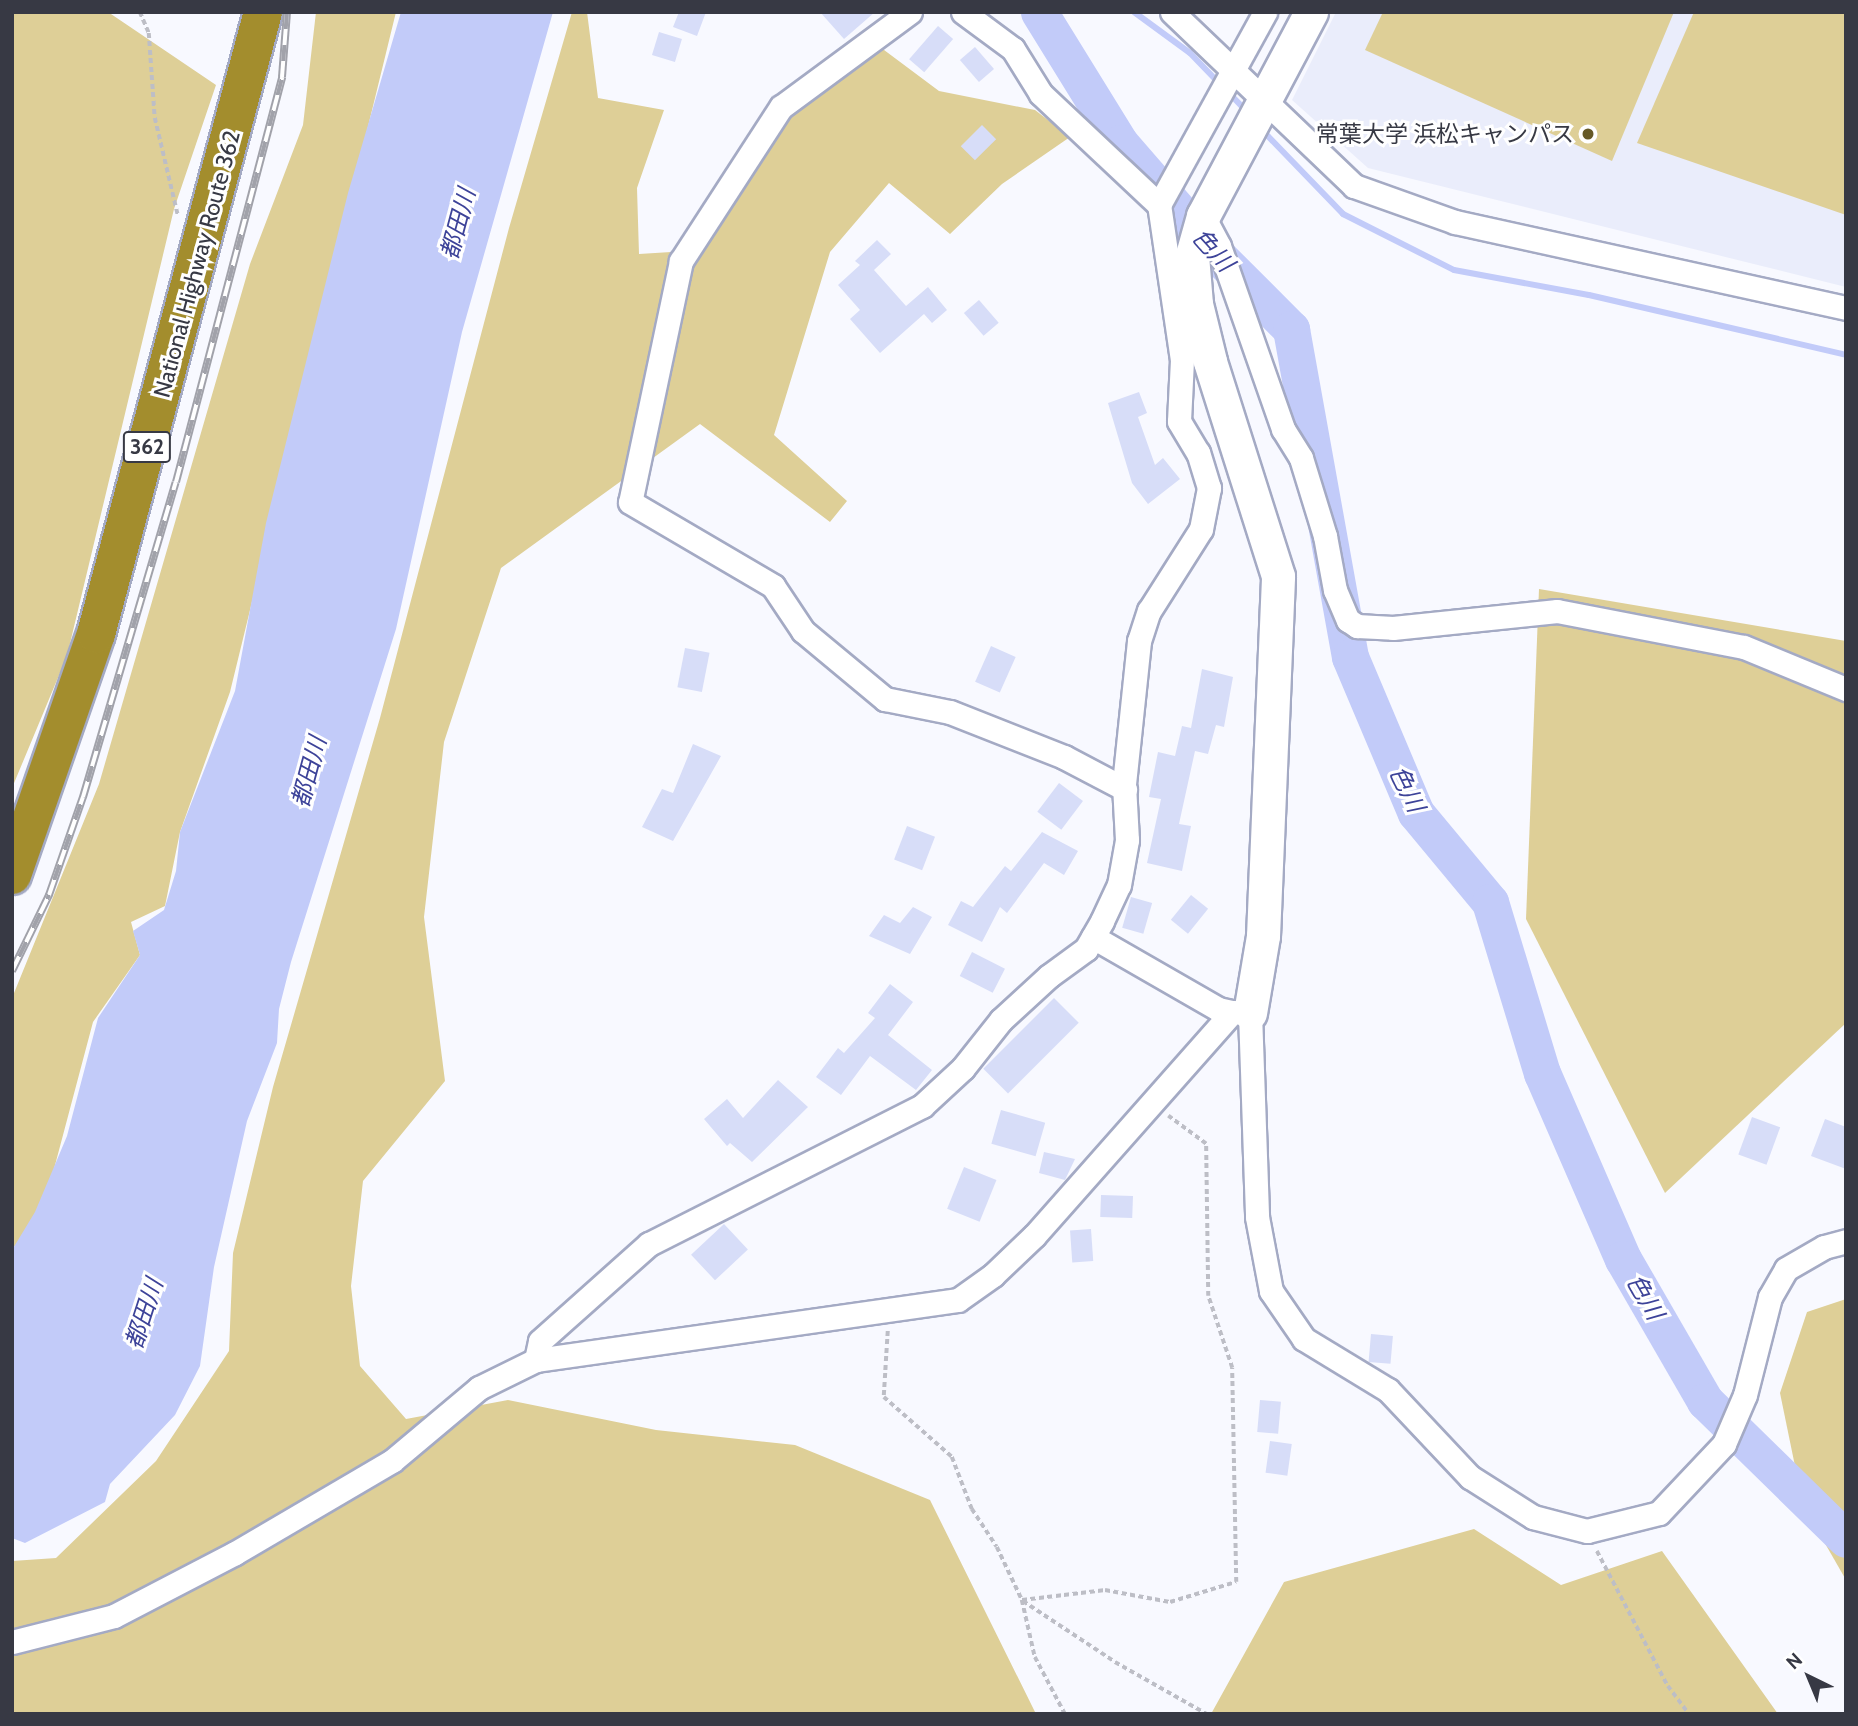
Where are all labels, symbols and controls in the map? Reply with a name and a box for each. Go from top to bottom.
place label: 常葉大学 浜松キャンパス [1316,120,1574,148]
marker: 常葉大学 浜松キャンパス [1580,126,1596,142]
street label: National Highway Route 362 [148,127,246,401]
water label: 都田川 [435,185,481,263]
water label: 色川 [1186,223,1240,277]
road number: 362 [122,430,172,464]
water label: 都田川 [286,733,332,811]
water label: 色川 [1384,761,1430,817]
water label: 色川 [1621,1269,1669,1325]
water label: 都田川 [119,1275,169,1353]
north arrow [1774,1642,1844,1712]
text: N [1782,1648,1807,1674]

